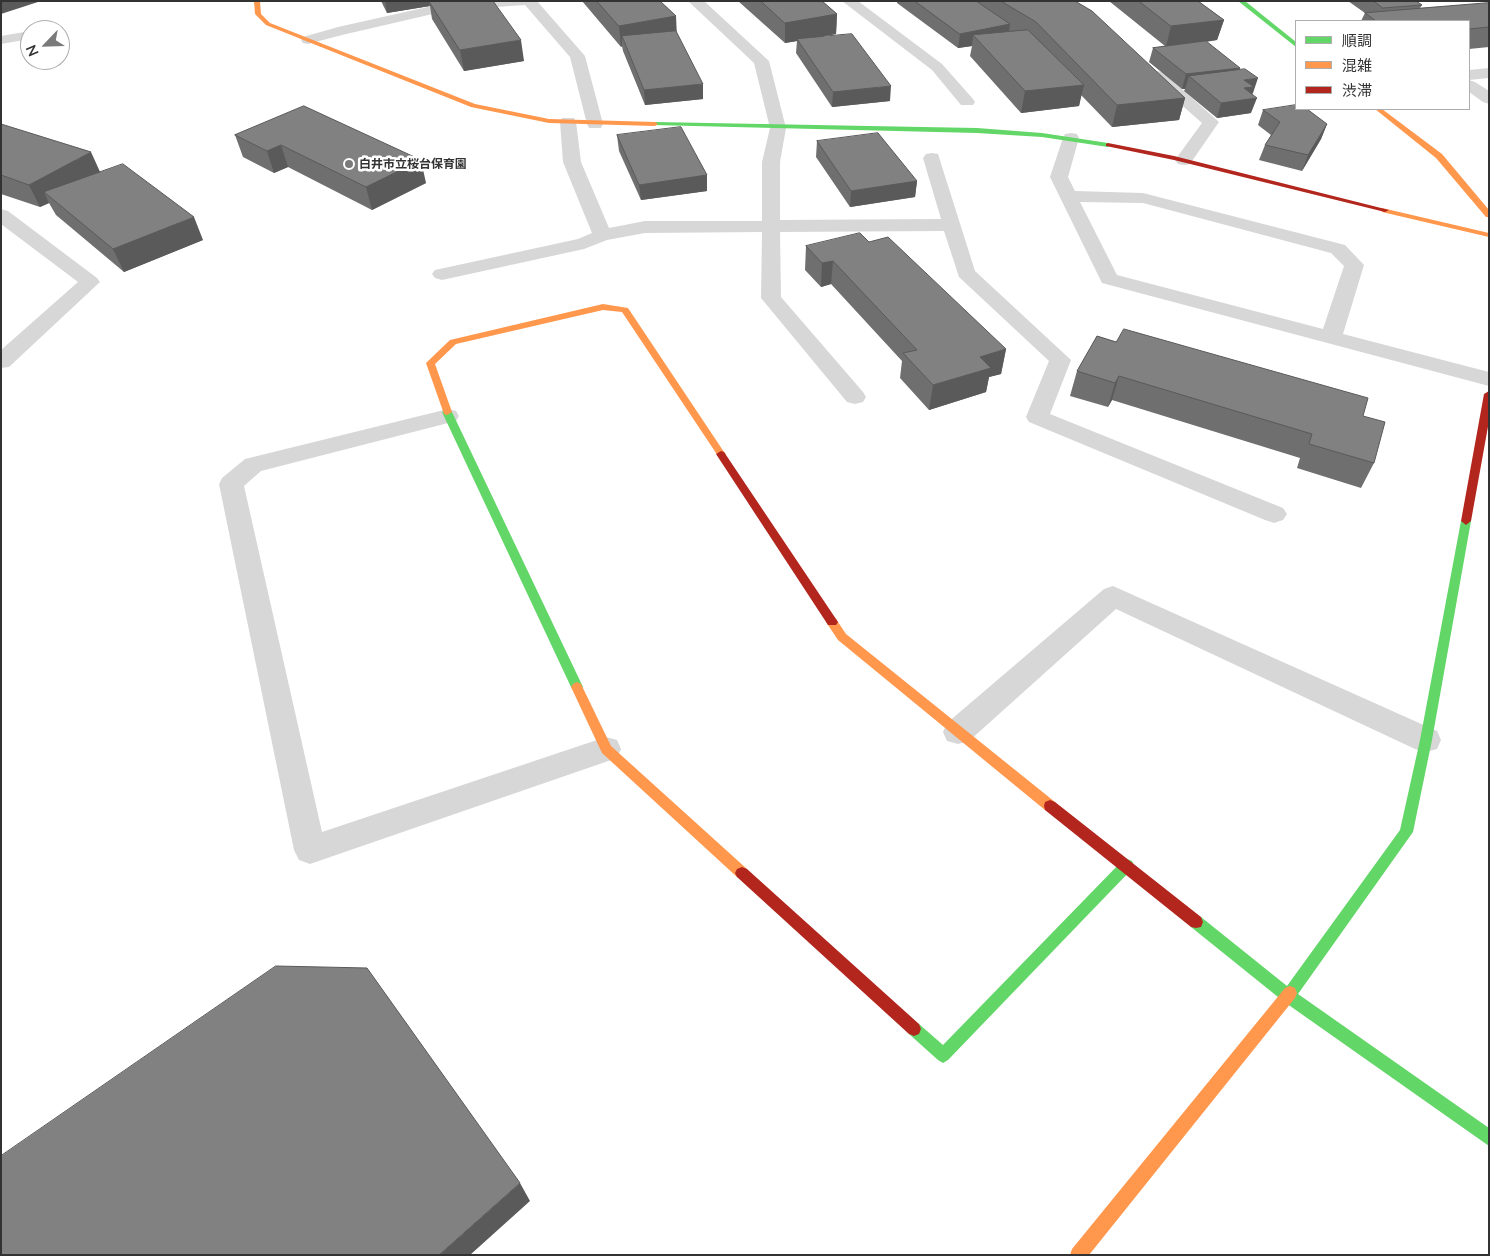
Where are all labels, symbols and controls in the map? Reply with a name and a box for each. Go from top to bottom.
north arrow [20,20,70,70]
legend [1295,20,1470,110]
text: 順調 [1342,31,1372,49]
text: N [22,43,42,59]
text: 混雑 [1342,56,1372,74]
text: 渋滞 [1342,81,1372,99]
place label: 白井市立桜台保育園 [359,157,467,171]
marker: 白井市立桜台保育園 [343,158,355,170]

